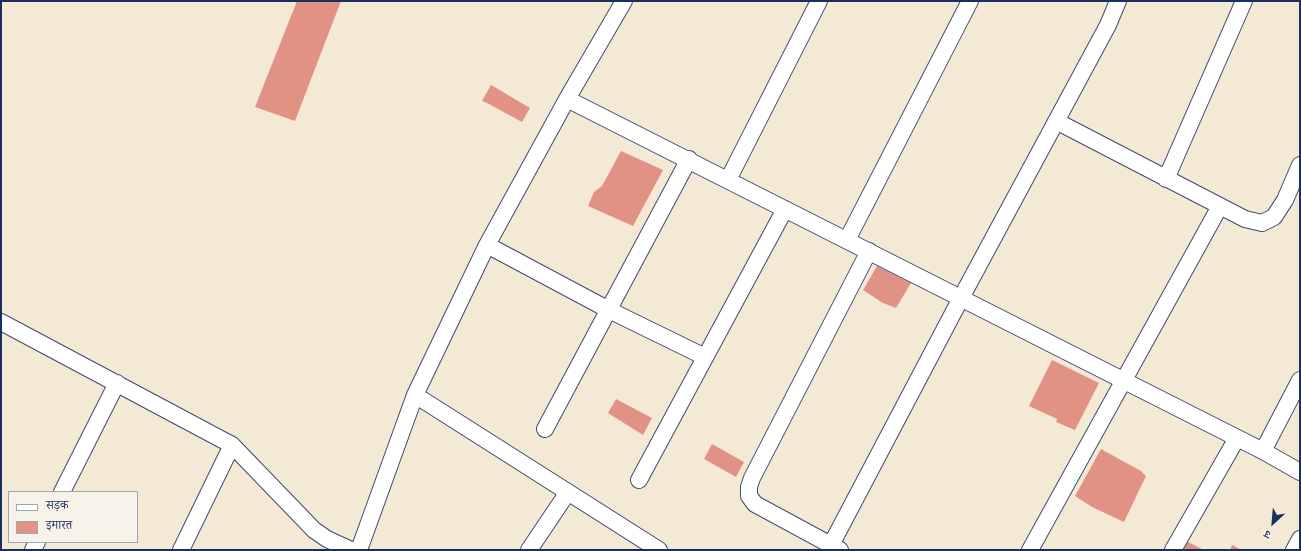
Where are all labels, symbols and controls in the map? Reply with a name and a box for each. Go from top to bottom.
legend [8,491,138,543]
text: सड़क [46,497,69,513]
north arrow [1253,503,1293,543]
text: इमारत [46,517,72,533]
text: उ [1262,526,1273,542]

